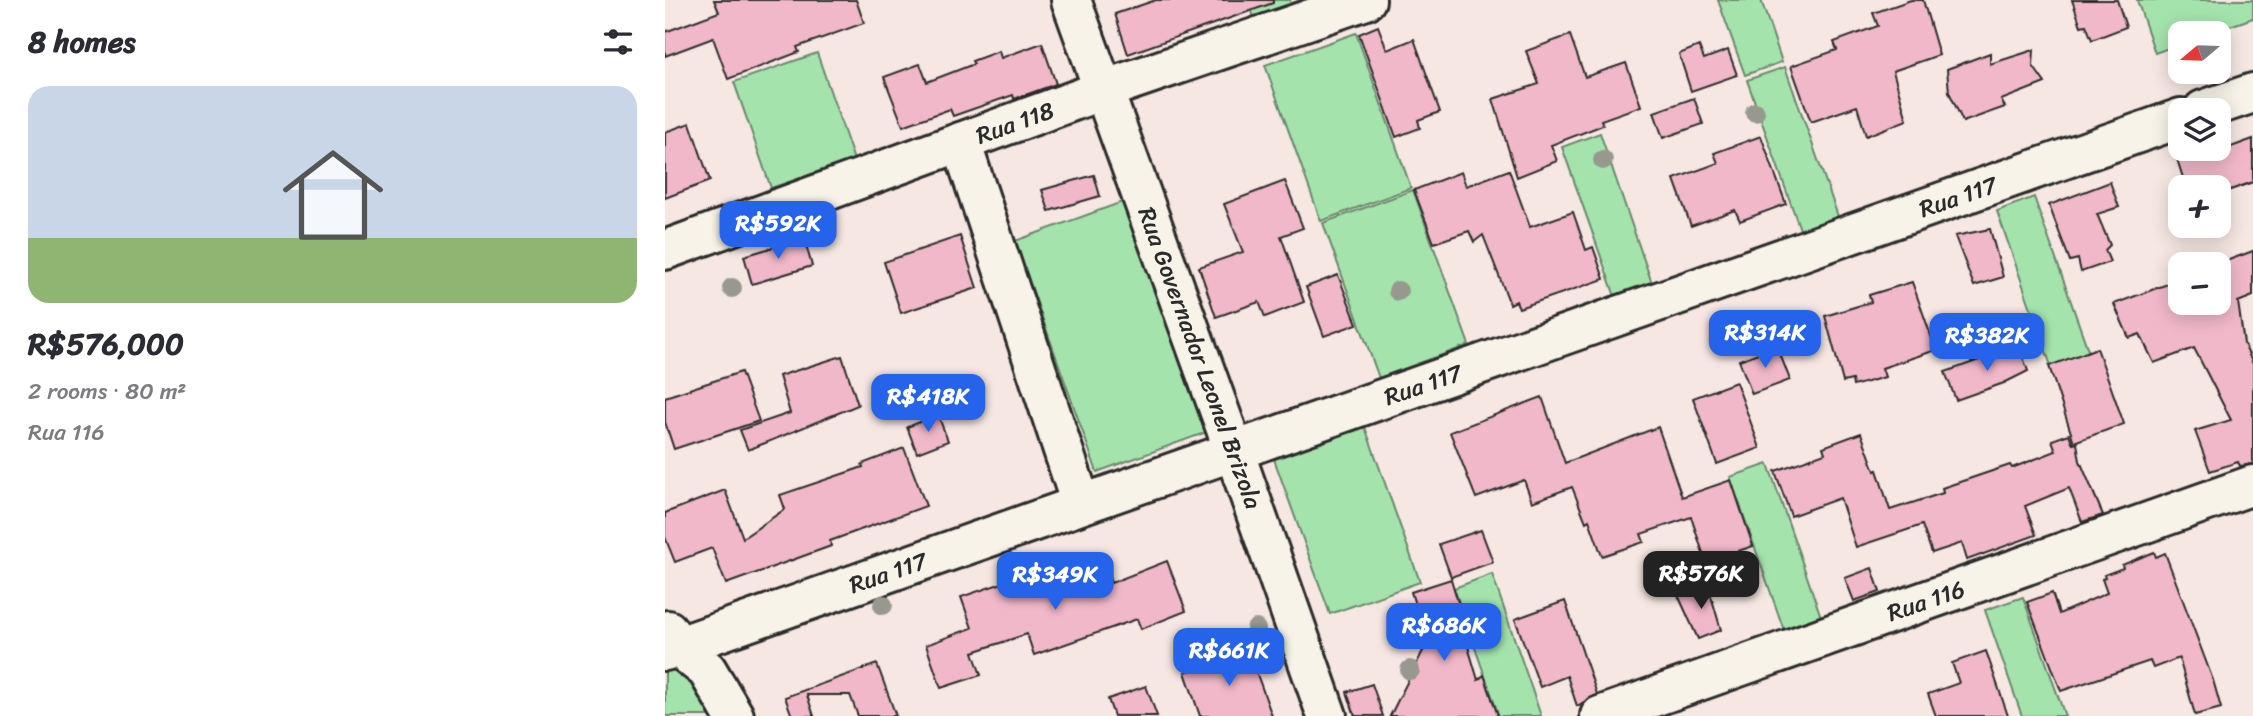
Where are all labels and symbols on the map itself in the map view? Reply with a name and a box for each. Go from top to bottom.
north arrow [2168,21,2231,84]
street label: Rua 118 [970,89,1060,157]
street label: Rua 117 [1913,164,2004,230]
street label: Rua Governador Leonel Brizola [1126,201,1274,515]
pin: R$592K [721,202,835,261]
pin: R$314K [1708,310,1822,370]
pin: R$382K [1930,314,2044,373]
street label: Rua 117 [1378,352,1469,418]
pin: R$418K [871,374,985,434]
street label: Rua 117 [843,540,934,606]
pin: R$349K [998,552,1112,612]
pin: R$576K [1644,552,1758,611]
street label: Rua 116 [1881,568,1971,634]
pin: R$686K [1387,604,1501,663]
pin: R$661K [1172,628,1286,688]

